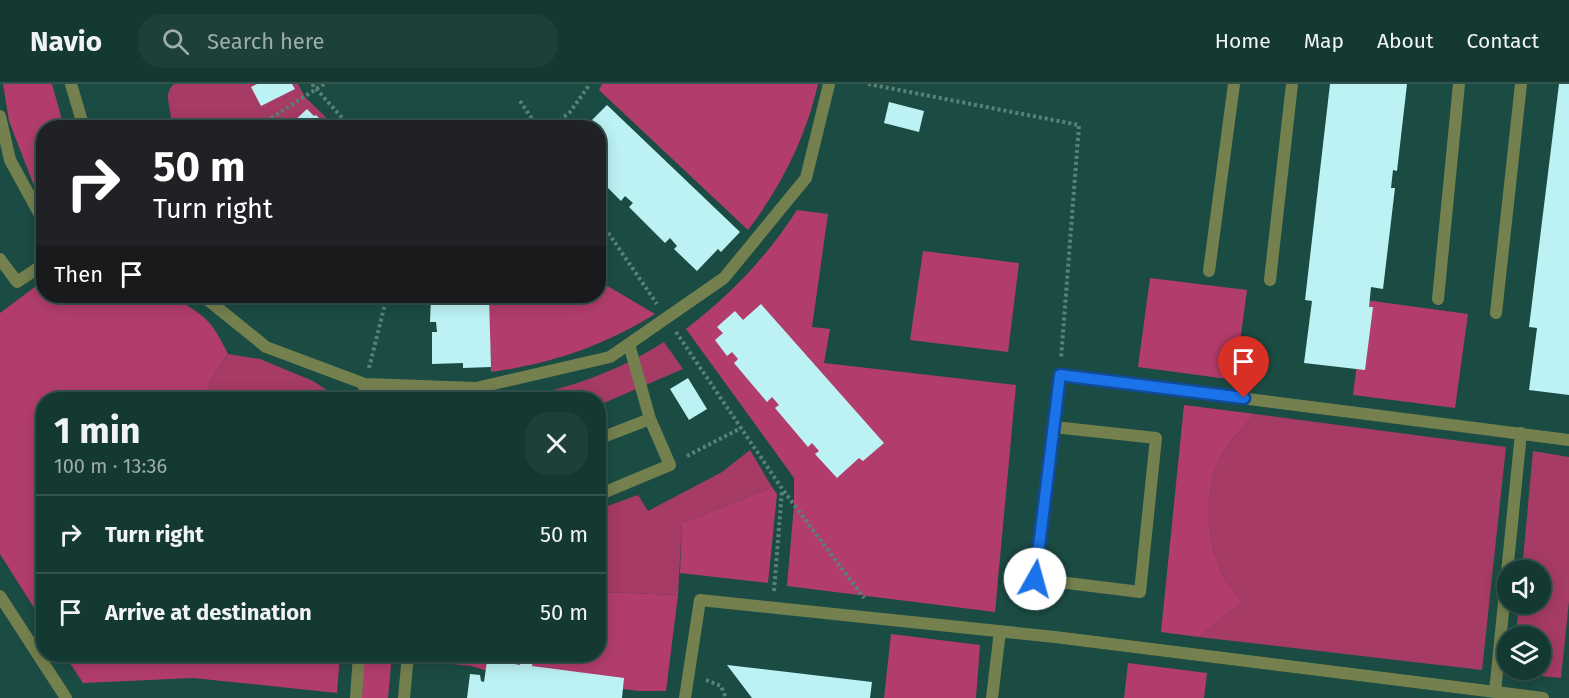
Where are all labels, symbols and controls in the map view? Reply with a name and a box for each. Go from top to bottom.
search box [138,14,558,68]
text: Navio [30,25,102,58]
icon: search [159,25,192,58]
text: Search here [207,28,325,55]
text: Home [1215,28,1271,54]
text: Map [1304,28,1344,54]
text: About [1377,28,1434,54]
text: Contact [1467,28,1539,54]
text: 50 m [153,142,246,192]
icon: right [54,144,132,222]
text: Turn right [153,193,273,225]
icon: arrive [115,258,148,291]
text: Then [54,261,103,288]
pin [1218,336,1269,398]
icon: arrive [1227,345,1260,378]
text: 1 min [54,409,141,453]
button: close [525,412,588,475]
text: 100 m · 13:36 [54,454,167,478]
icon: right [54,518,87,551]
text: Turn right [105,521,204,548]
text: 50 m [540,521,588,548]
position arrow [1003,547,1067,611]
map controls [1497,560,1551,680]
button: sound [1497,560,1551,614]
icon: arrive [54,596,87,629]
text: Arrive at destination [105,599,312,626]
text: 50 m [540,599,588,626]
button: layers [1497,626,1551,680]

